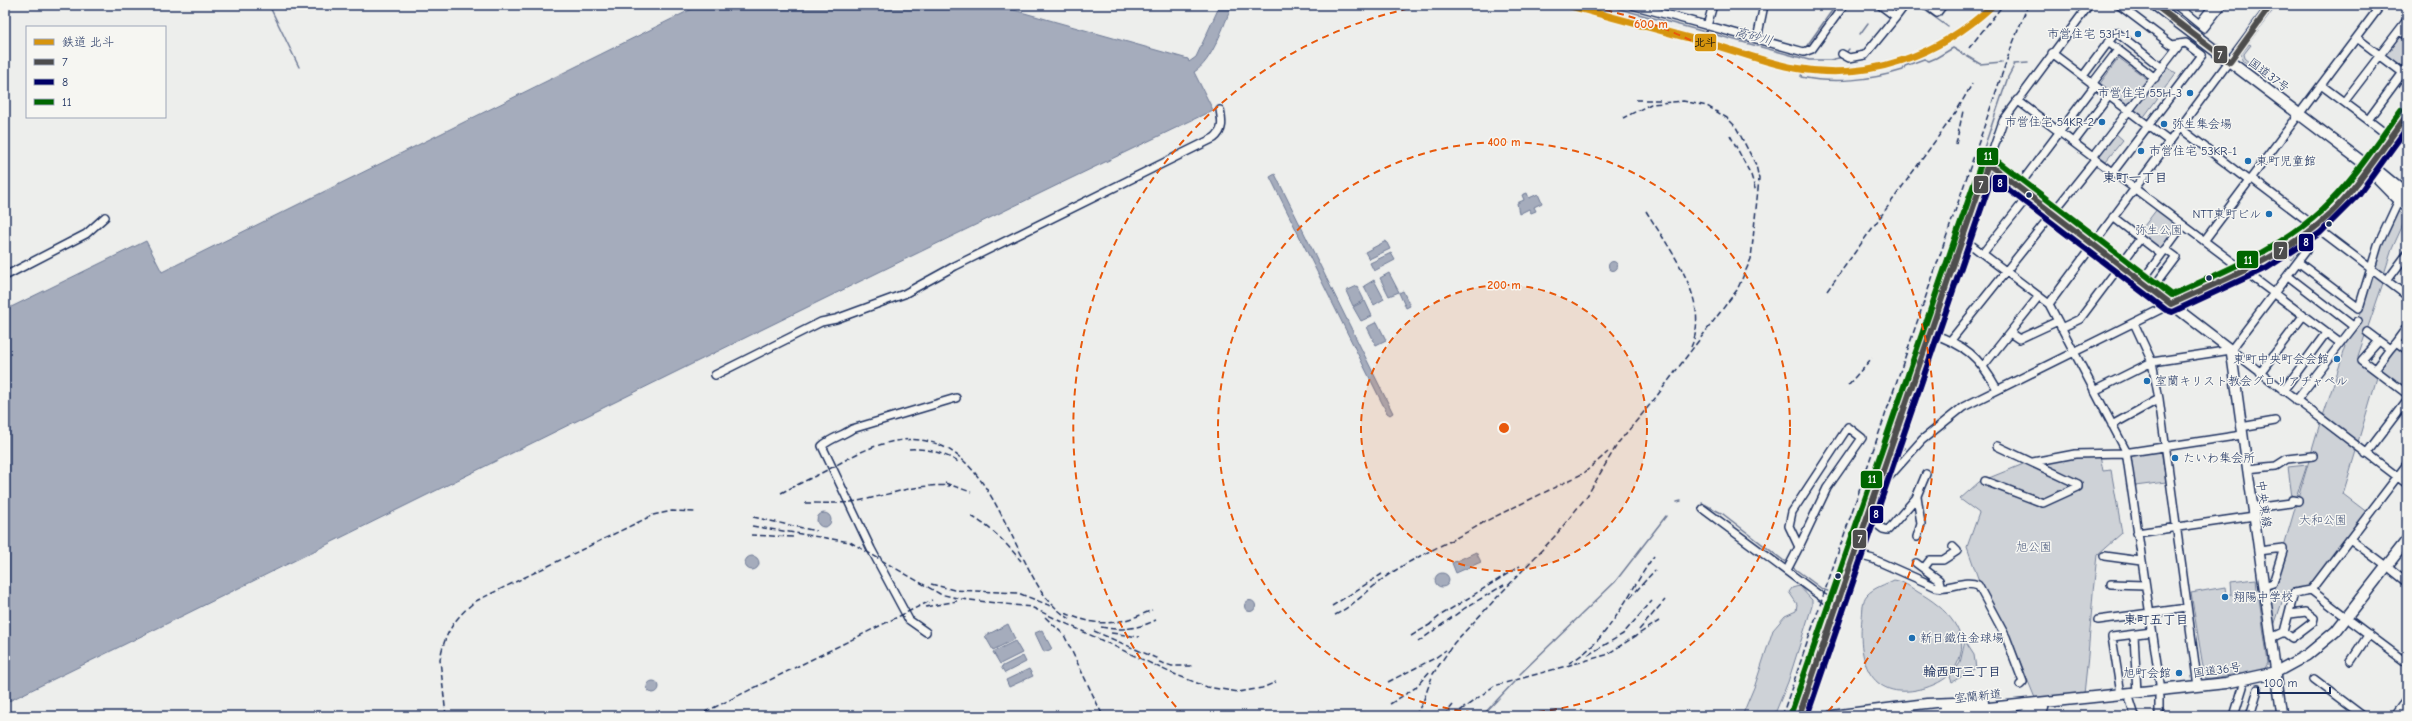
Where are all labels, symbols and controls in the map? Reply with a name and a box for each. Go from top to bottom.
text: 600 m [1634,17,1668,31]
water label: 高砂川 [1733,24,1775,48]
legend [26,26,166,118]
place label: 市営住宅 53H-1 [2047,27,2130,41]
marker: 市営住宅 53H-1 [2133,29,2143,39]
line badge: 北斗 [1694,33,1717,52]
text: 鉄道 北斗 [62,35,114,49]
text: 北斗 [1694,36,1716,49]
line badge: 7 [2213,45,2228,64]
text: 7 [2218,49,2223,62]
text: 7 [62,55,68,69]
street label: 国道37号 [2246,55,2292,95]
text: 8 [62,75,68,89]
place label: 市営住宅 55H-3 [2097,86,2182,100]
marker: 市営住宅 55H-3 [2185,88,2195,98]
text: 11 [62,95,72,109]
place label: 市営住宅 54KR-2 [2005,115,2094,129]
marker: 市営住宅 54KR-2 [2097,117,2107,127]
place label: 弥生集会場 [2172,117,2232,131]
marker: 弥生集会場 [2159,119,2169,129]
text: 400 m [1487,135,1521,149]
place label: 市営住宅 53KR-1 [2149,144,2237,158]
marker: 市営住宅 53KR-1 [2136,146,2146,156]
line badge: 11 [1976,147,1999,166]
text: 11 [1984,150,1992,163]
place label: 東町児童館 [2256,154,2316,168]
marker: 東町児童館 [2243,156,2253,166]
district label: 東町一丁目 [2102,170,2168,185]
line badge: 8 [1992,174,2008,193]
line badge: 7 [1973,175,1989,194]
text: 8 [1997,177,2003,190]
text: 7 [1979,179,1984,192]
unlabelled marker [2024,190,2034,200]
place label: NTT東町ビル [2193,207,2261,221]
marker: NTT東町ビル [2264,209,2274,219]
unlabelled marker [2324,219,2334,229]
park label: 弥生公園 [2135,223,2183,237]
line badge: 8 [2298,233,2314,252]
text: 8 [2303,236,2309,249]
line badge: 7 [2273,241,2288,260]
text: 7 [2279,245,2284,258]
line badge: 11 [2236,250,2259,269]
text: 11 [2244,254,2252,267]
unlabelled marker [2204,273,2214,283]
text: 200 m [1487,278,1521,292]
place label: 東町中央町会会館 [2233,352,2329,366]
marker: 東町中央町会会館 [2332,354,2342,364]
place label: 室蘭キリスト教会グロリアチャペル [2155,374,2348,388]
marker: 室蘭キリスト教会グロリアチャペル [2142,376,2152,386]
centre of rings [1497,421,1511,435]
place label: たいわ集会所 [2183,451,2255,465]
marker: たいわ集会所 [2170,453,2180,463]
line badge: 11 [1860,470,1883,489]
text: 11 [1868,473,1876,486]
street label: 中央東線 [2254,479,2274,529]
line badge: 8 [1869,505,1884,524]
text: 8 [1873,508,1879,521]
park label: 大和公園 [2299,513,2347,527]
line badge: 7 [1852,529,1867,549]
text: 7 [1858,533,1863,546]
park label: 旭公園 [2016,540,2052,554]
unlabelled marker [1833,571,1843,581]
place label: 翔陽中学校 [2233,590,2293,604]
marker: 翔陽中学校 [2220,592,2230,602]
district label: 東町五丁目 [2123,612,2189,627]
place label: 新日鐵住金球場 [1920,631,2004,645]
marker: 新日鐵住金球場 [1907,633,1917,643]
street label: 国道36号 [2192,660,2242,680]
district label: 輪西町三丁目 [1923,664,2001,679]
place label: 旭町会館 [2123,666,2171,680]
marker: 旭町会館 [2174,668,2184,678]
scale bar [2258,669,2330,695]
text: 100 m [2264,676,2297,690]
street label: 室蘭新道 [1953,687,2003,705]

